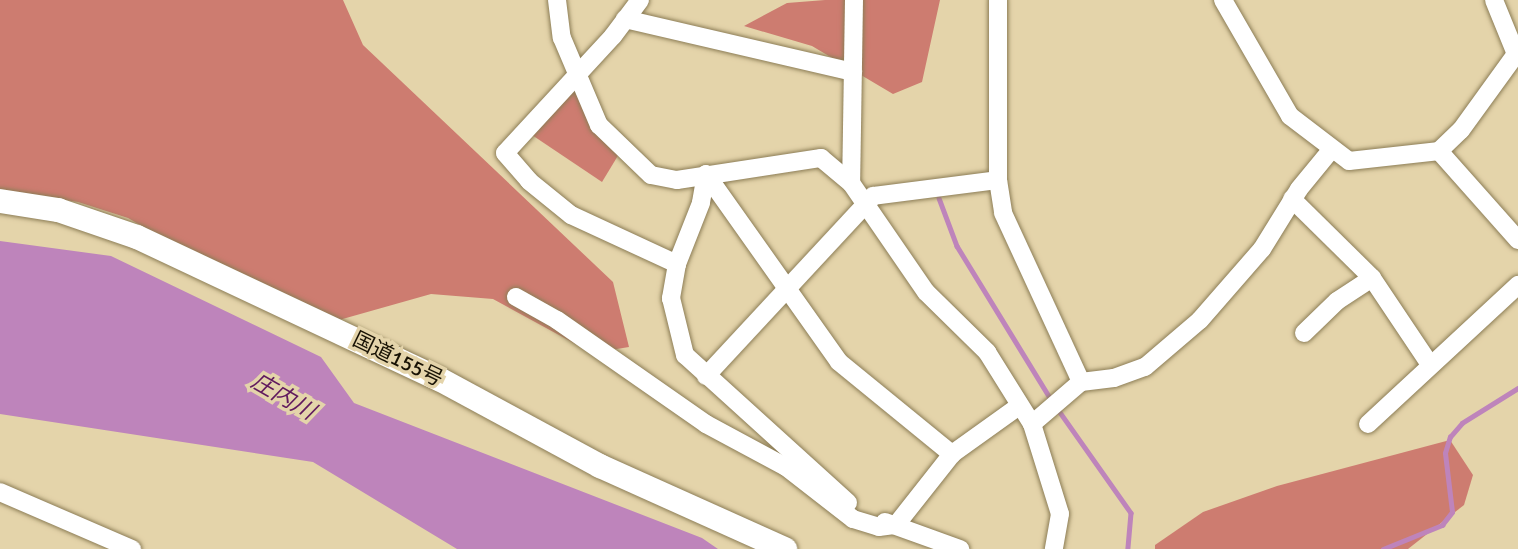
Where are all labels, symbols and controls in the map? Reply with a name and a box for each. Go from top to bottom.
street label: 国道155号 [349,326,447,392]
water label: 庄内川 [246,368,320,426]

